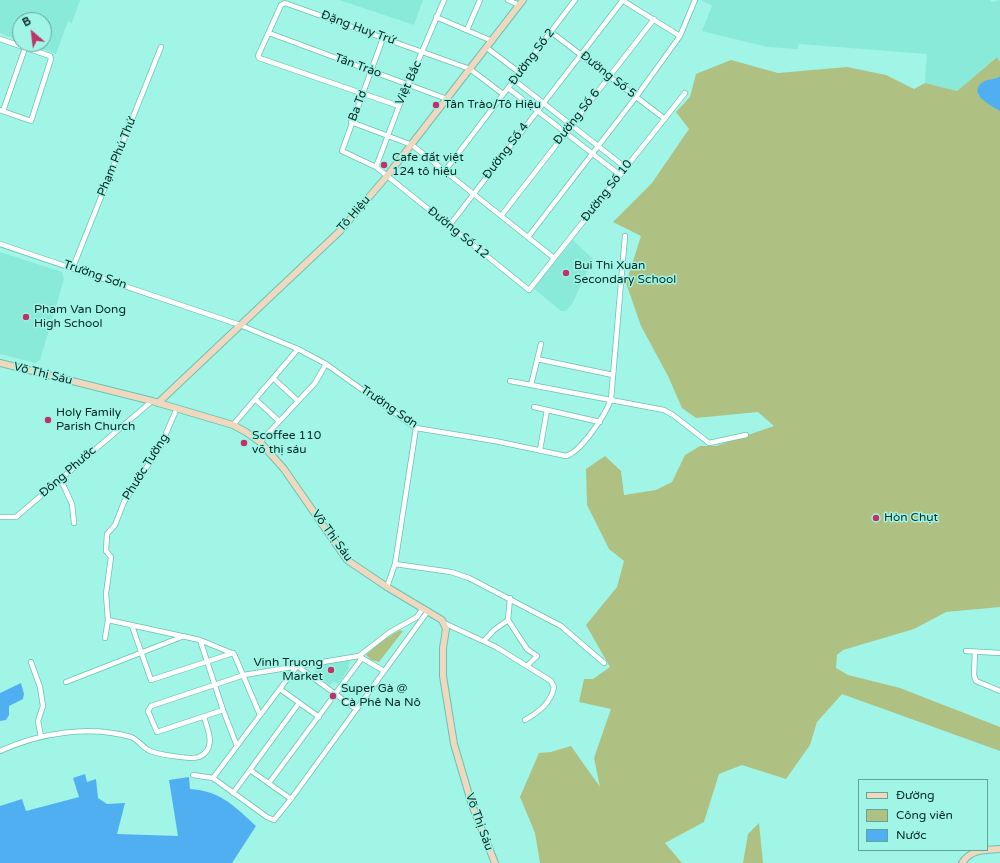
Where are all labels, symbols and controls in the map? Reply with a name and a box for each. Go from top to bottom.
street label: Đặng Huy Trứ [319,8,397,48]
north arrow [12,12,52,52]
text: B [20,14,33,29]
street label: Đường Số 2 [506,26,558,88]
street label: Đường Số 5 [577,49,639,101]
street label: Tân Trào [333,51,383,81]
street label: Việt Bắc [393,59,425,107]
street label: Đường Số 6 [551,86,603,148]
street label: Ba Tơ [346,88,370,124]
place label: Tân Trào/Tô Hiệu [444,98,541,112]
marker: Tân Trào/Tô Hiệu [431,100,441,110]
street label: Phạm Phú Thứ [95,115,139,199]
street label: Đường Số 4 [480,120,532,182]
place label: Cafe đất việt 124 tô hiệu [392,151,464,179]
street label: Đường Số 10 [578,157,636,225]
marker: Cafe đất việt 124 tô hiệu [379,160,389,170]
street label: Tô Hiệu [334,193,374,235]
street label: Đường Số 12 [424,204,492,262]
street label: Trường Sơn [61,257,129,293]
place label: Bui Thi Xuan Secondary School [574,259,676,287]
marker: Bui Thi Xuan Secondary School [561,268,571,278]
place label: Pham Van Dong High School [34,303,126,331]
marker: Pham Van Dong High School [21,312,31,322]
street label: Võ Thị Sáu [12,360,74,388]
street label: Trường Sơn [358,383,420,431]
place label: Holy Family Parish Church [56,406,135,434]
marker: Holy Family Parish Church [43,415,53,425]
place label: Scoffee 110 võ thị sáu [252,429,321,457]
street label: Phước Tường [120,431,172,503]
marker: Scoffee 110 võ thị sáu [239,438,249,448]
street label: Đông Phước [37,443,99,501]
street label: Võ Thị Sáu [309,507,355,565]
place label: Hòn Chụt [884,511,938,525]
marker: Hòn Chụt [871,513,881,523]
place label: Vinh Truong Market [253,656,323,684]
marker: Vinh Truong Market [326,665,336,675]
place label: Super Gà @ Cà Phê Na Nô [341,682,421,710]
marker: Super Gà @ Cà Phê Na Nô [328,691,338,701]
legend [858,779,988,851]
text: Đường [896,788,935,802]
street label: Võ Thị Sáu [462,791,496,853]
text: Công viên [896,808,953,822]
text: Nước [896,828,927,842]

